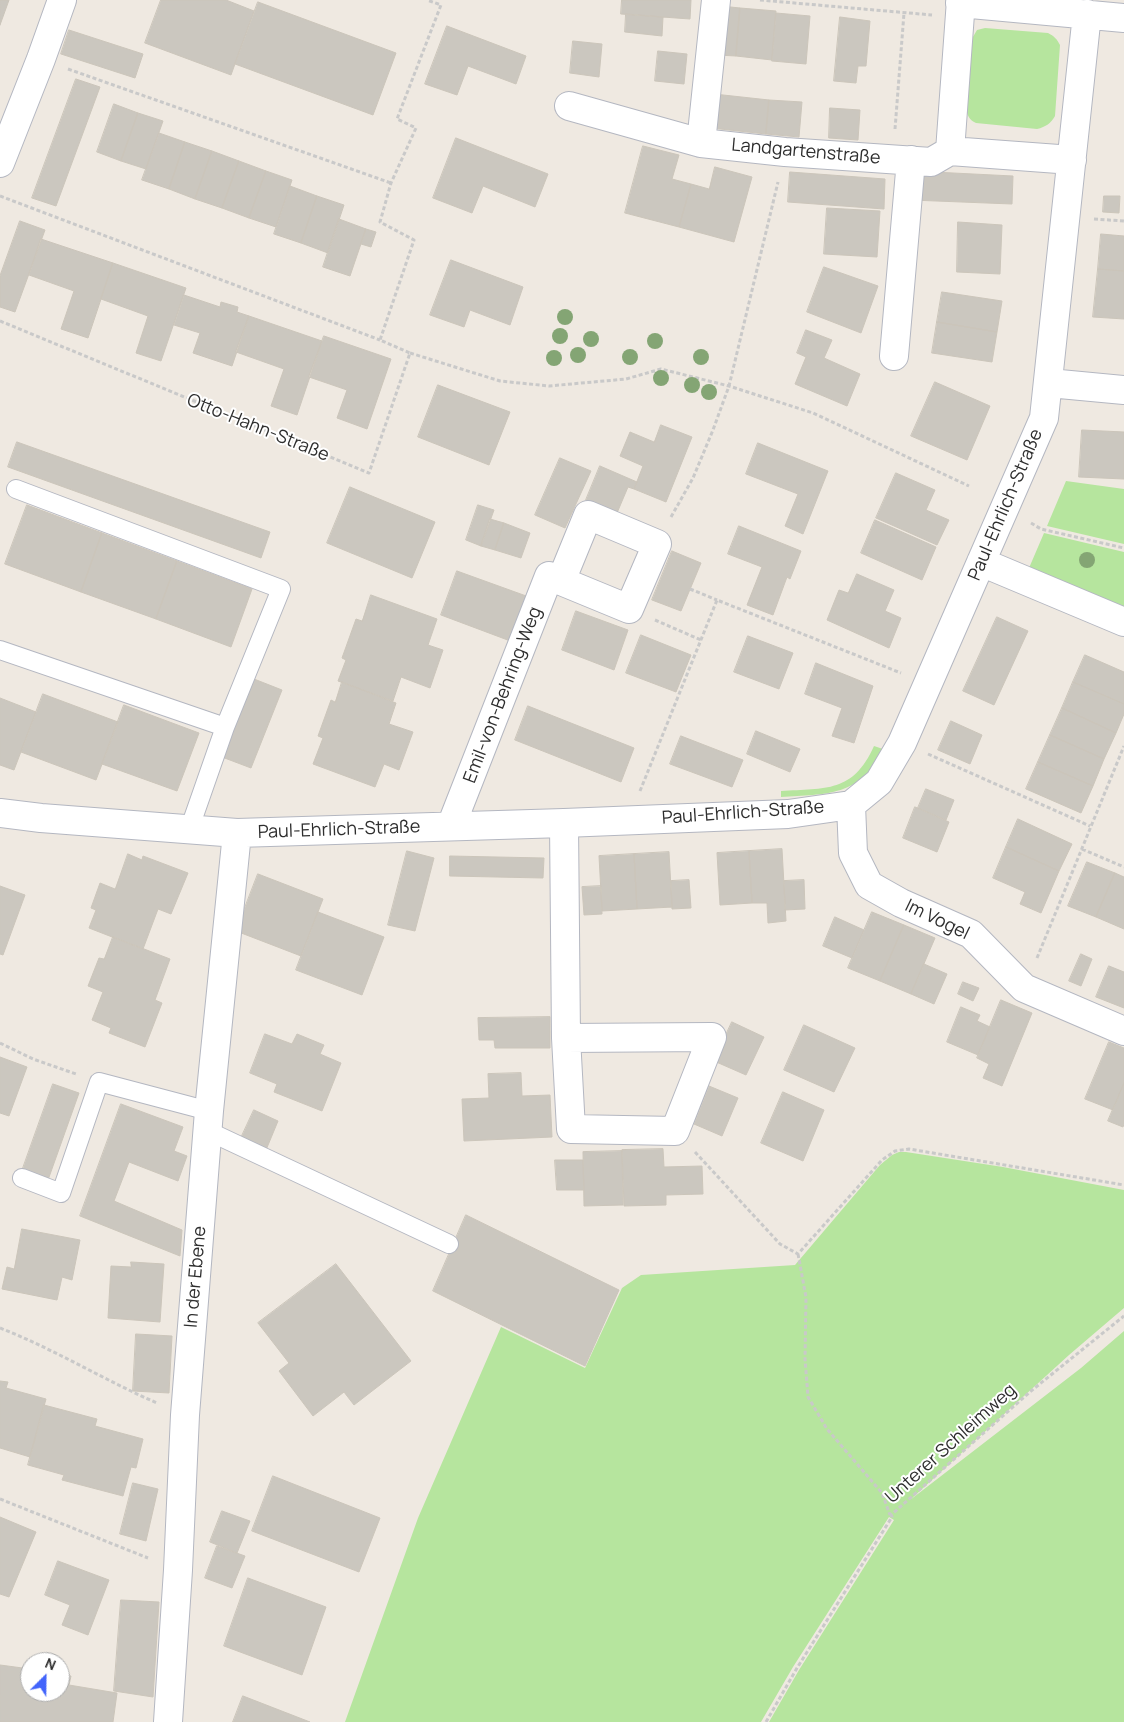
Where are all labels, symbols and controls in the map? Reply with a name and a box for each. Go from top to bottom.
street label: Landgartenstraße [731,135,881,169]
street label: Otto-Hahn-Straße [184,390,332,466]
street label: Paul-Ehrlich-Straße [964,426,1048,584]
street label: Emil-von-Behring-Weg [459,604,547,786]
street label: Paul-Ehrlich-Straße [661,797,825,829]
street label: Paul-Ehrlich-Straße [257,816,421,844]
street label: Im Vogel [901,895,973,945]
street label: In der Ebene [181,1225,211,1329]
street label: Unterer Schleimweg [881,1380,1021,1508]
north arrow [20,1652,70,1702]
text: N [42,1653,59,1674]

